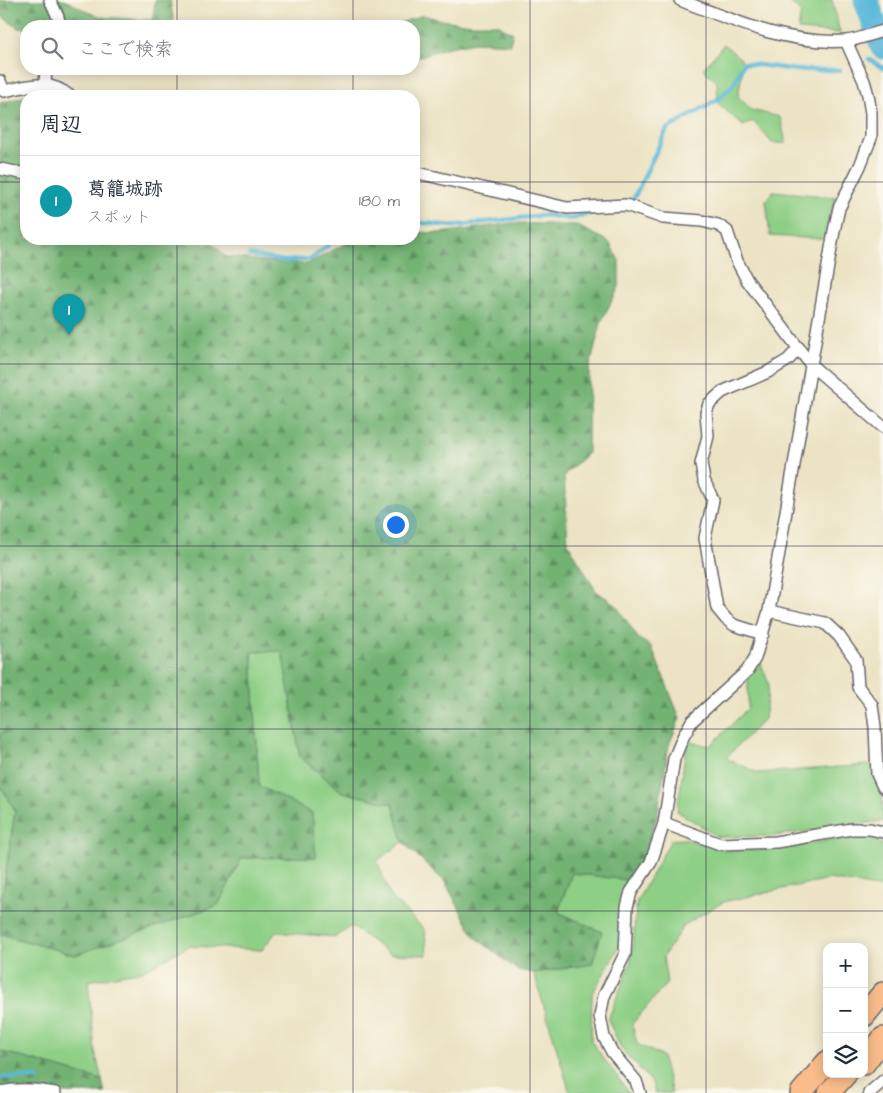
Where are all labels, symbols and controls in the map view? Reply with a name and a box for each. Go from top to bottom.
search box [20,20,420,75]
icon: search [38,34,66,62]
text: ここで検索 [78,36,173,63]
text: 周辺 [40,110,82,139]
text: 葛籠城跡 [87,176,163,203]
text: 1 [55,190,57,212]
text: 180 m [359,190,400,212]
text: スポット [87,206,151,228]
pin: 1 [53,294,85,335]
your location [383,512,409,538]
map controls [823,943,868,1078]
button: + [823,943,868,988]
button: − [823,988,868,1033]
button: layers [823,1033,868,1078]

